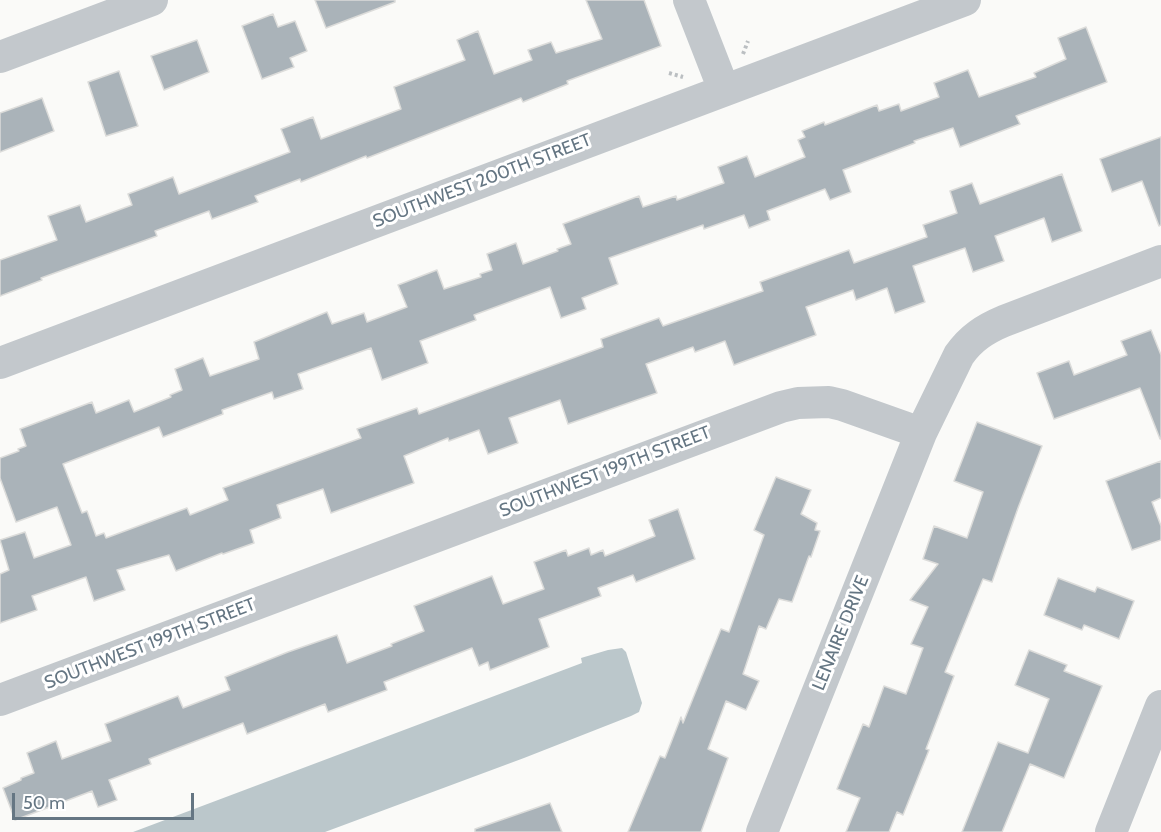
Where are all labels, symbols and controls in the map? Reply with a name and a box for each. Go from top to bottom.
street label: SOUTHWEST 200TH STREET [370,129,594,233]
street label: SOUTHWEST 199TH STREET [497,422,713,522]
street label: LENAIRE DRIVE [808,573,874,693]
street label: SOUTHWEST 199TH STREET [42,594,258,694]
scale bar [15,781,196,819]
text: 50 m [23,792,65,814]

